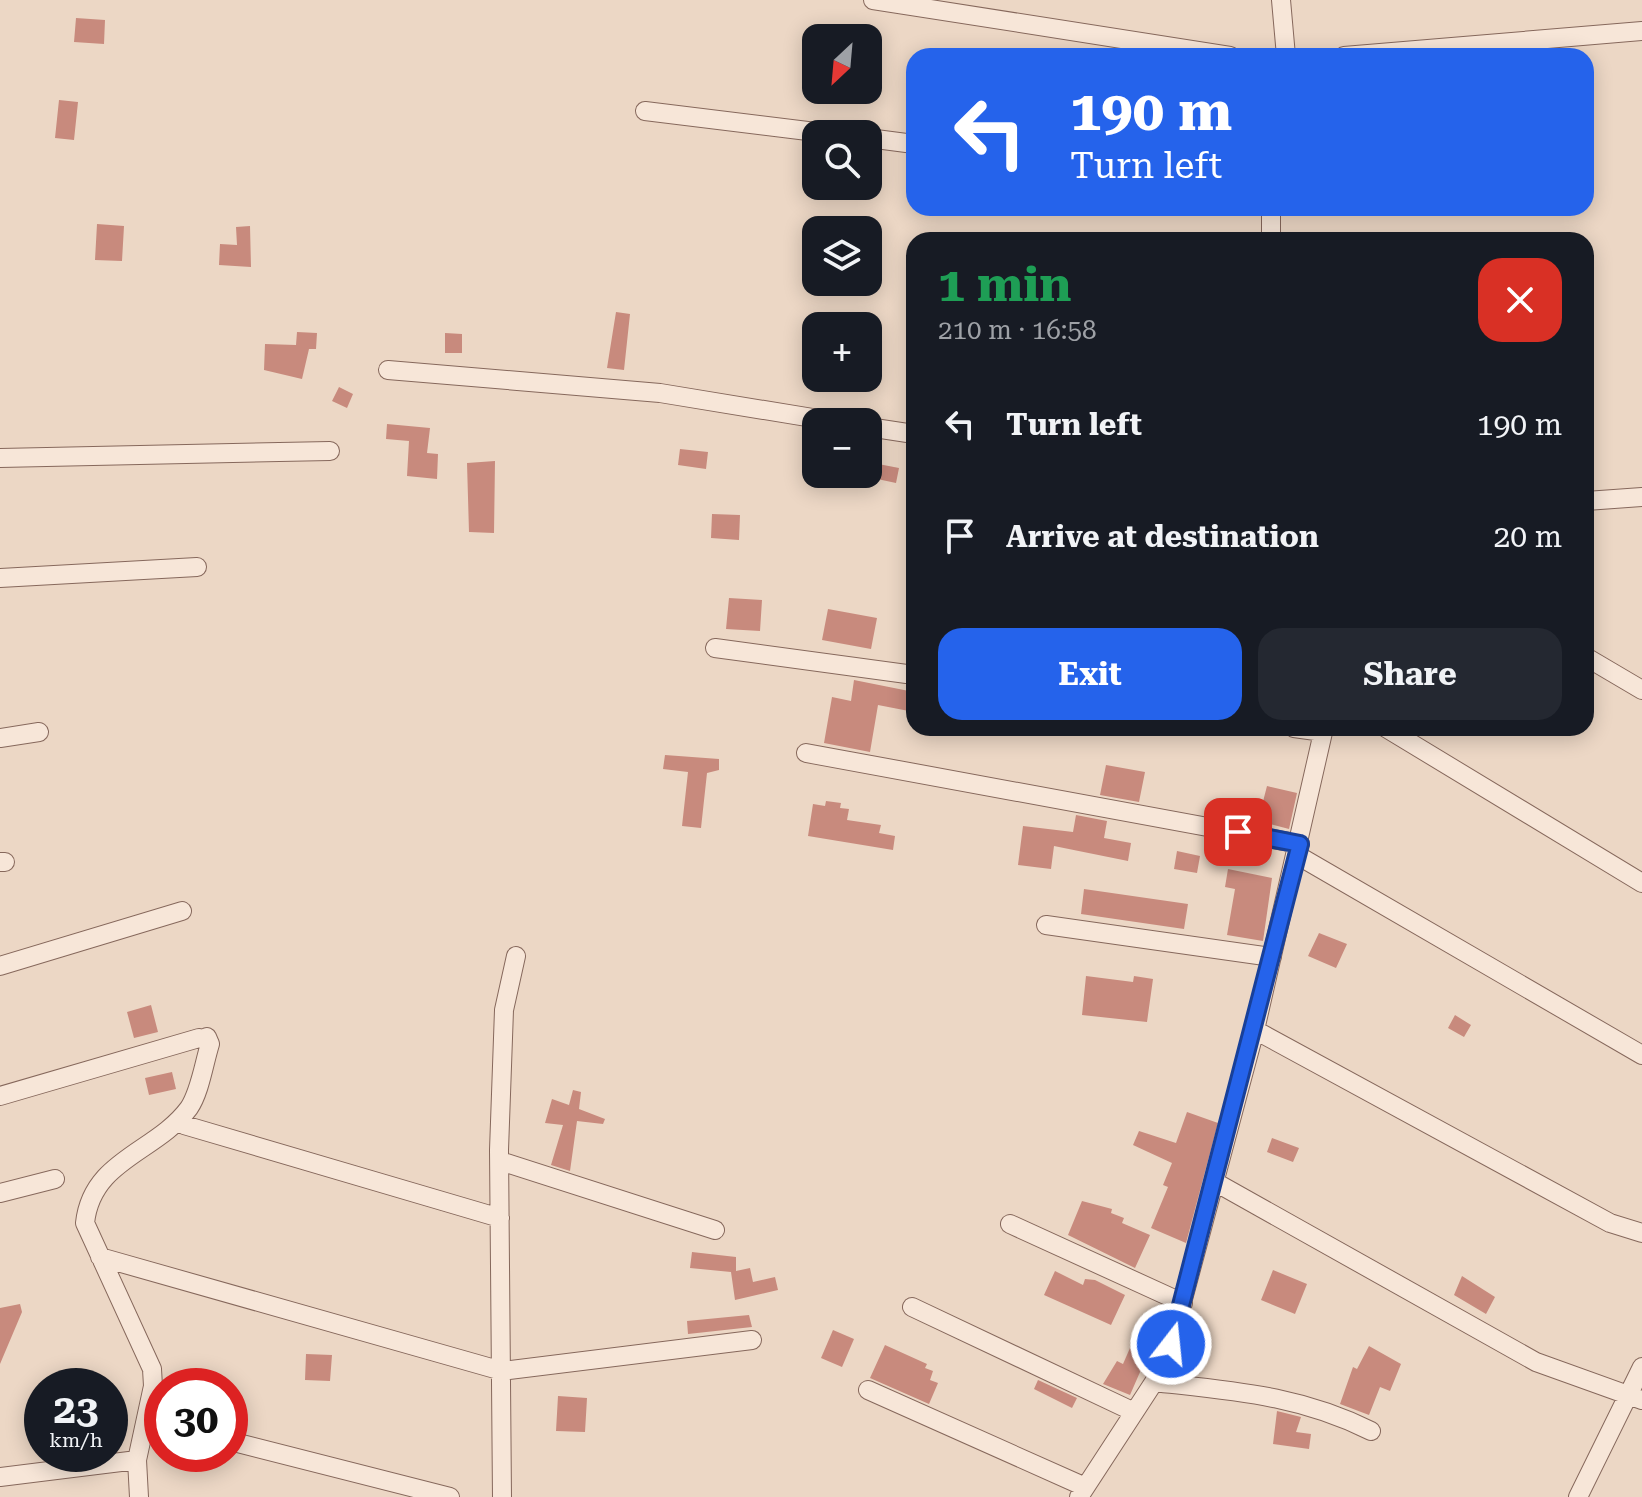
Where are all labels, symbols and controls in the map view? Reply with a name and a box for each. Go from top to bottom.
north arrow [802,24,882,104]
map controls [802,24,882,488]
text: 190 m [1070,78,1232,144]
icon: left [938,80,1042,184]
button: search [802,120,882,200]
text: Turn left [1070,145,1222,187]
button: layers [802,216,882,296]
text: 1 min [938,257,1071,313]
button: close [1478,258,1562,342]
button: + [802,312,882,392]
text: 210 m · 16:58 [938,315,1097,345]
icon: left [938,402,982,446]
text: Turn left [1006,407,1142,442]
text: 190 m [1477,407,1562,442]
button: − [802,408,882,488]
icon: arrive [938,514,982,558]
text: Arrive at destination [1006,519,1319,554]
text: 20 m [1493,519,1562,554]
button: Exit [938,628,1242,720]
button: Share [1258,628,1562,720]
pin [1204,798,1272,866]
icon: arrive [1216,810,1260,854]
position arrow [1129,1302,1213,1386]
speed limit sign: 30 [144,1368,248,1472]
text: 23 [54,1386,98,1433]
text: km/h [49,1428,103,1452]

